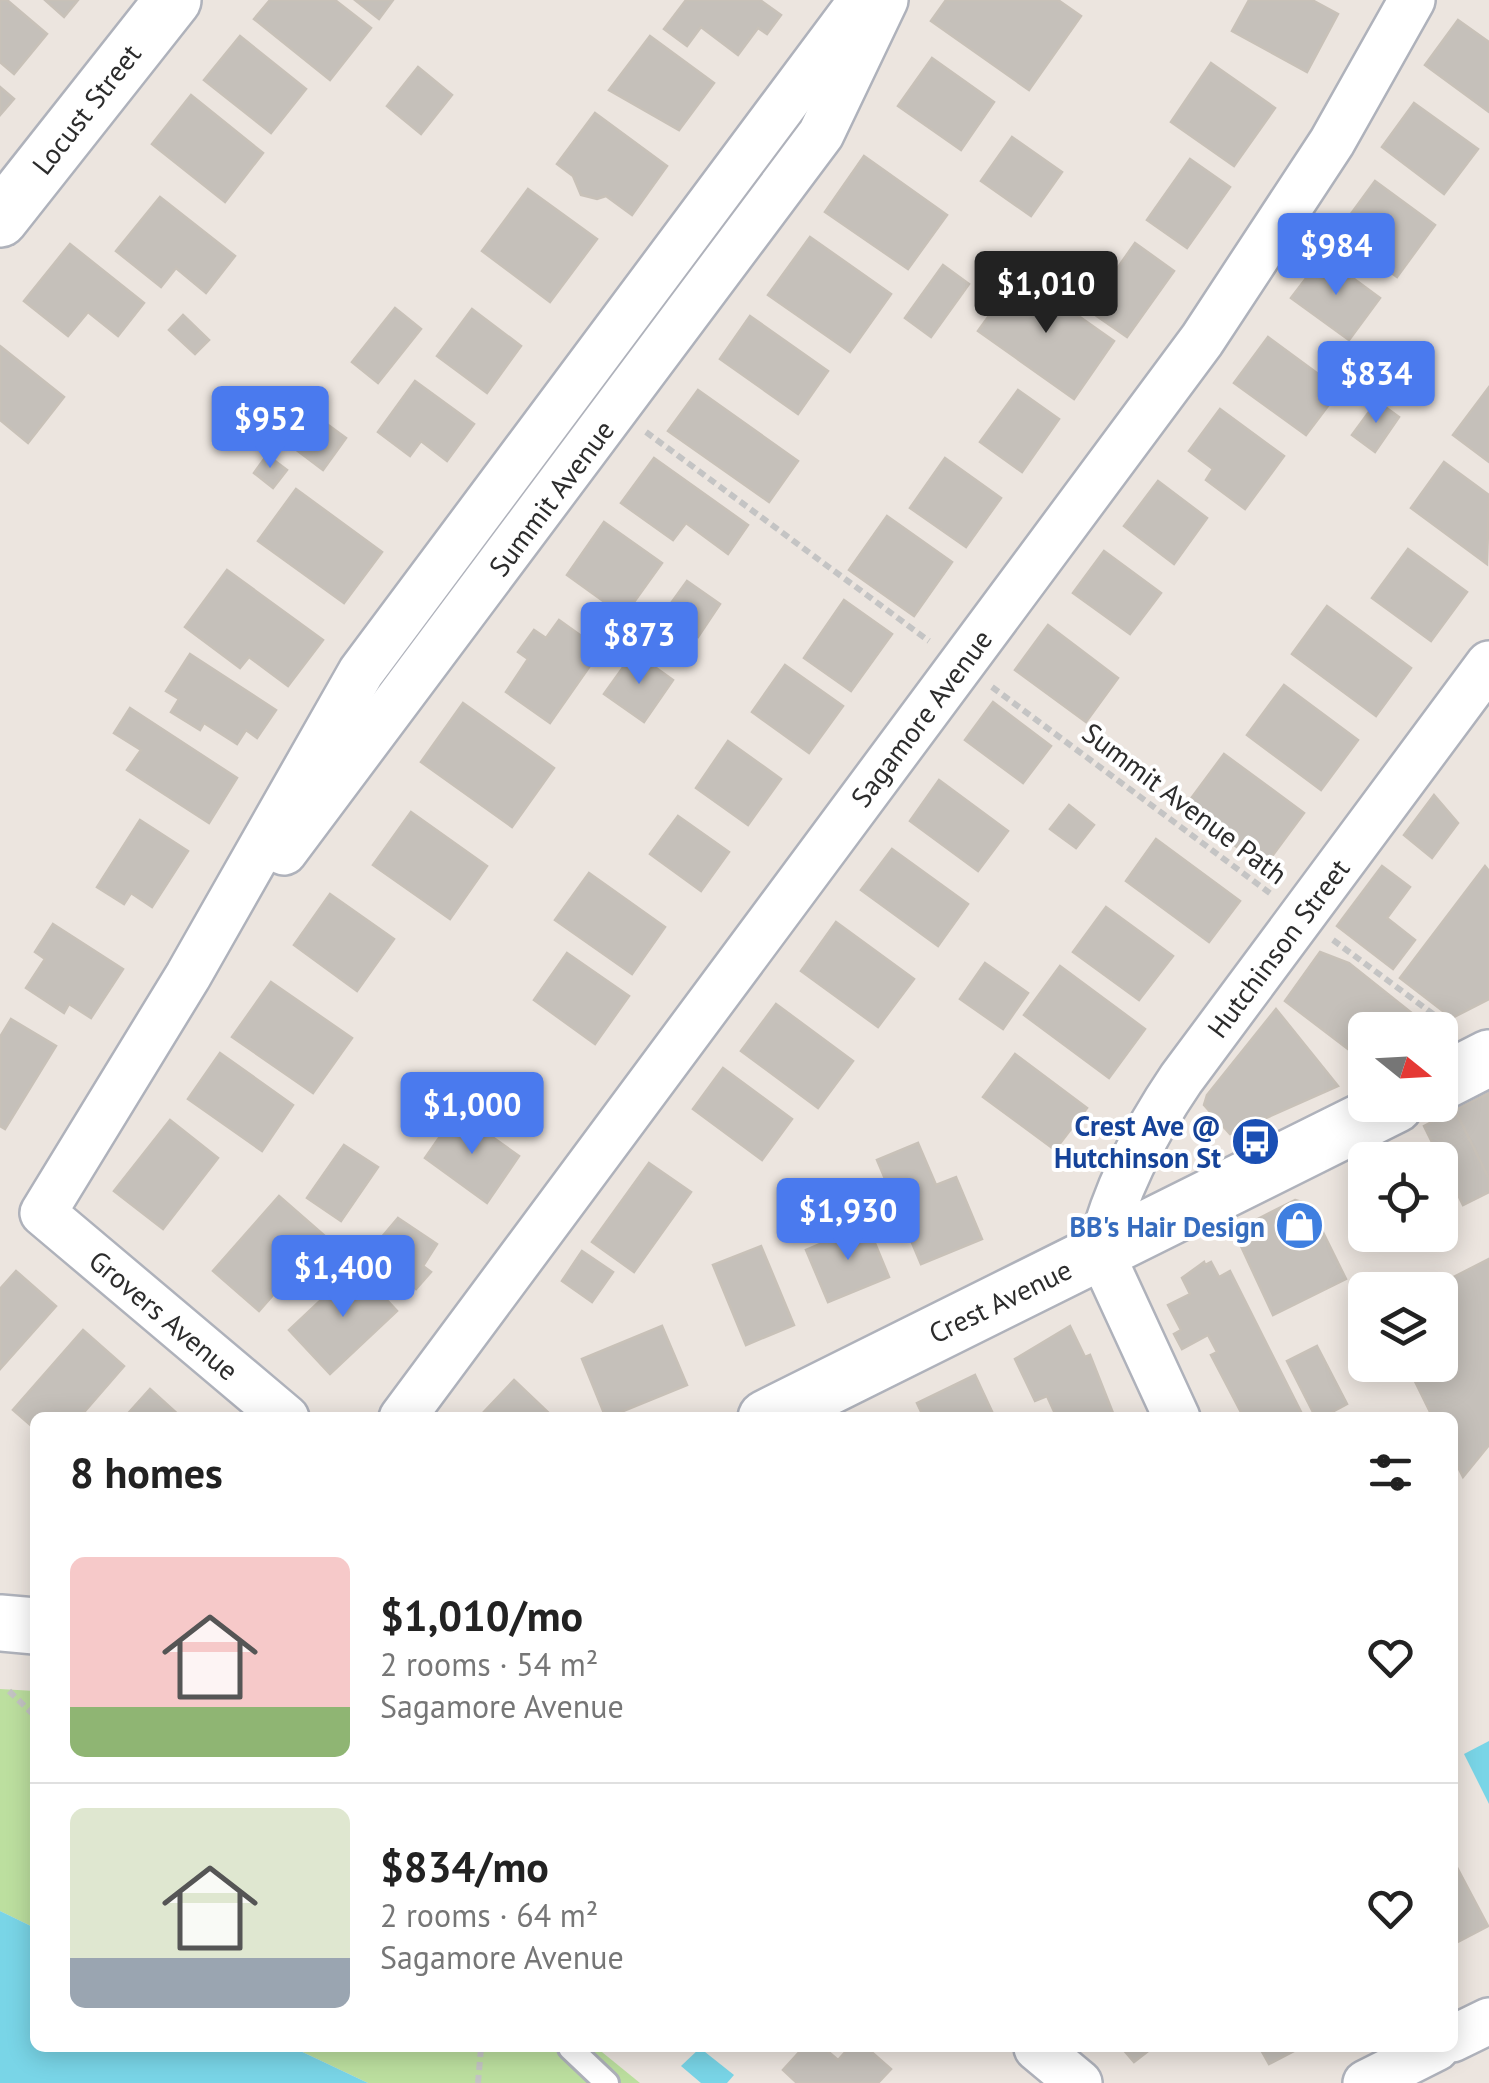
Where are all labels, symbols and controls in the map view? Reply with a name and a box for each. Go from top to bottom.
street label: Locust Street [23,36,149,182]
pin: $984 [1277,213,1395,298]
text: $984 [1300,224,1372,266]
pin: $1,010 [965,251,1127,336]
text: $1,010 [997,262,1095,304]
pin: $834 [1317,341,1435,426]
text: $834 [1340,352,1412,394]
pin: $952 [211,386,329,471]
text: $952 [234,397,306,439]
street label: Summit Avenue [480,412,622,584]
pin: $873 [580,602,698,687]
text: $873 [603,613,675,655]
street label: Sagamore Avenue [842,622,1000,814]
street label: Summit Avenue Path [1075,714,1295,892]
street label: Hutchinson Street [1199,851,1358,1045]
north arrow [1348,1012,1458,1122]
map controls [1348,1012,1458,1382]
pin: $1,000 [391,1072,553,1157]
text: $1,000 [423,1083,521,1125]
place label: Crest Ave @ Hutchinson St [1054,1107,1221,1176]
bus stop icon: Crest Ave @ Hutchinson St [1230,1115,1282,1167]
button: locate [1348,1142,1458,1252]
pin: $1,930 [767,1178,929,1263]
text: $1,930 [799,1189,897,1231]
shop icon: BB's Hair Design [1274,1200,1326,1252]
place label: BB's Hair Design [1069,1208,1265,1245]
pin: $1,400 [262,1235,424,1320]
street label: Grovers Avenue [82,1242,246,1388]
text: $1,400 [294,1246,392,1288]
street label: Crest Avenue [922,1250,1078,1352]
button: layers [1348,1272,1458,1382]
text: 8 homes [70,1445,223,1500]
icon: filters [1363,1445,1418,1500]
text: $1,010/mo [380,1588,583,1643]
icon: home [150,1597,270,1717]
icon: heart [1363,1630,1418,1685]
text: 2 rooms · 54 m² [380,1643,598,1685]
text: Sagamore Avenue [380,1685,624,1727]
text: $834/mo [380,1839,549,1894]
icon: home [150,1848,270,1968]
icon: heart [1363,1881,1418,1936]
text: 2 rooms · 64 m² [380,1894,598,1936]
text: Sagamore Avenue [380,1936,624,1978]

